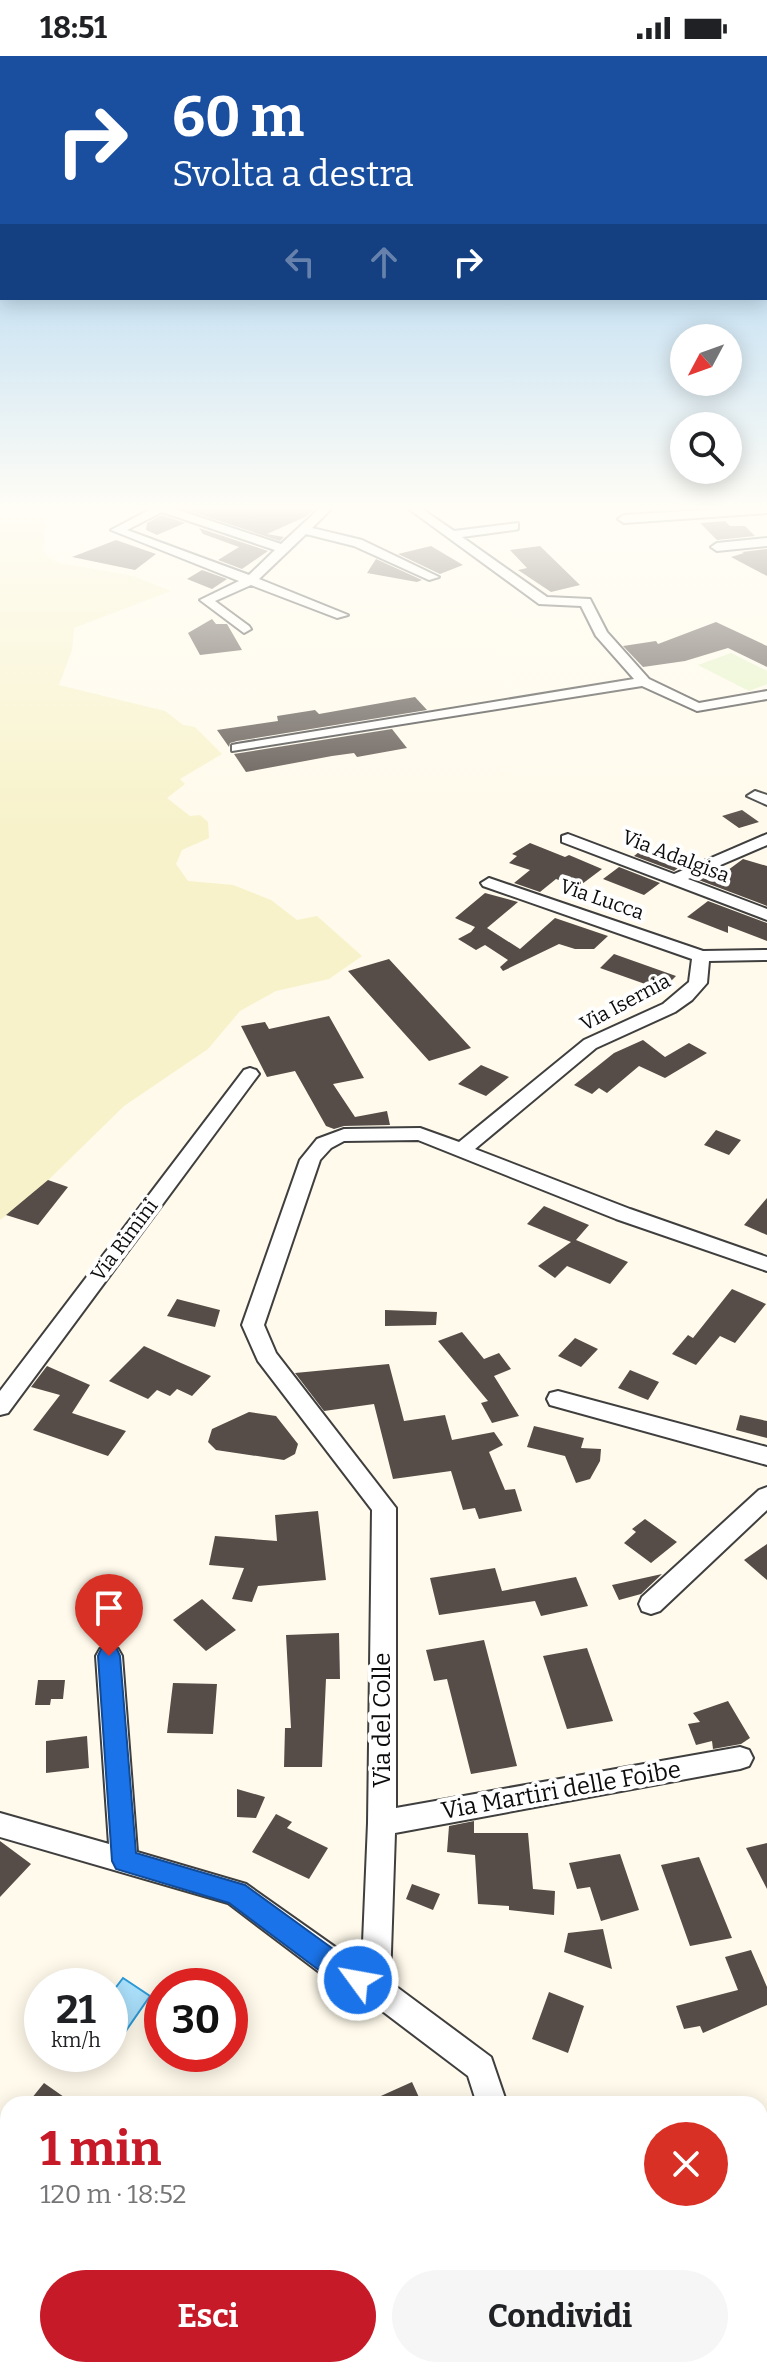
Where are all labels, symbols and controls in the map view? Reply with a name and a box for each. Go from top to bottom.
text: 18:51 [40,10,107,46]
text: 60 m [172,84,304,151]
icon: right [40,88,144,192]
text: Svolta a destra [172,152,414,196]
icon: left [278,240,322,284]
icon: ahead [362,240,406,284]
icon: right [446,240,490,284]
north arrow [670,324,742,396]
map controls [670,324,742,484]
button: search [670,412,742,484]
street label: Via Adalgisa [619,825,733,887]
street label: Via Lucca [557,873,647,925]
street label: Via Isernia [576,968,674,1036]
street label: Via Rimini [85,1194,163,1286]
pin [75,1574,143,1656]
icon: arrive [87,1586,131,1630]
street label: Via del Colle [368,1653,396,1787]
street label: Via Martiri delle Foibe [439,1755,683,1825]
position arrow [316,1938,400,2022]
speed limit sign: 30 [144,1968,248,2072]
text: 21 [56,1986,96,2034]
text: km/h [51,2028,101,2052]
text: 1 min [40,2120,161,2178]
button: close [644,2122,728,2206]
text: 120 m · 18:52 [40,2179,187,2210]
button: Esci [40,2270,376,2362]
button: Condividi [392,2270,728,2362]

